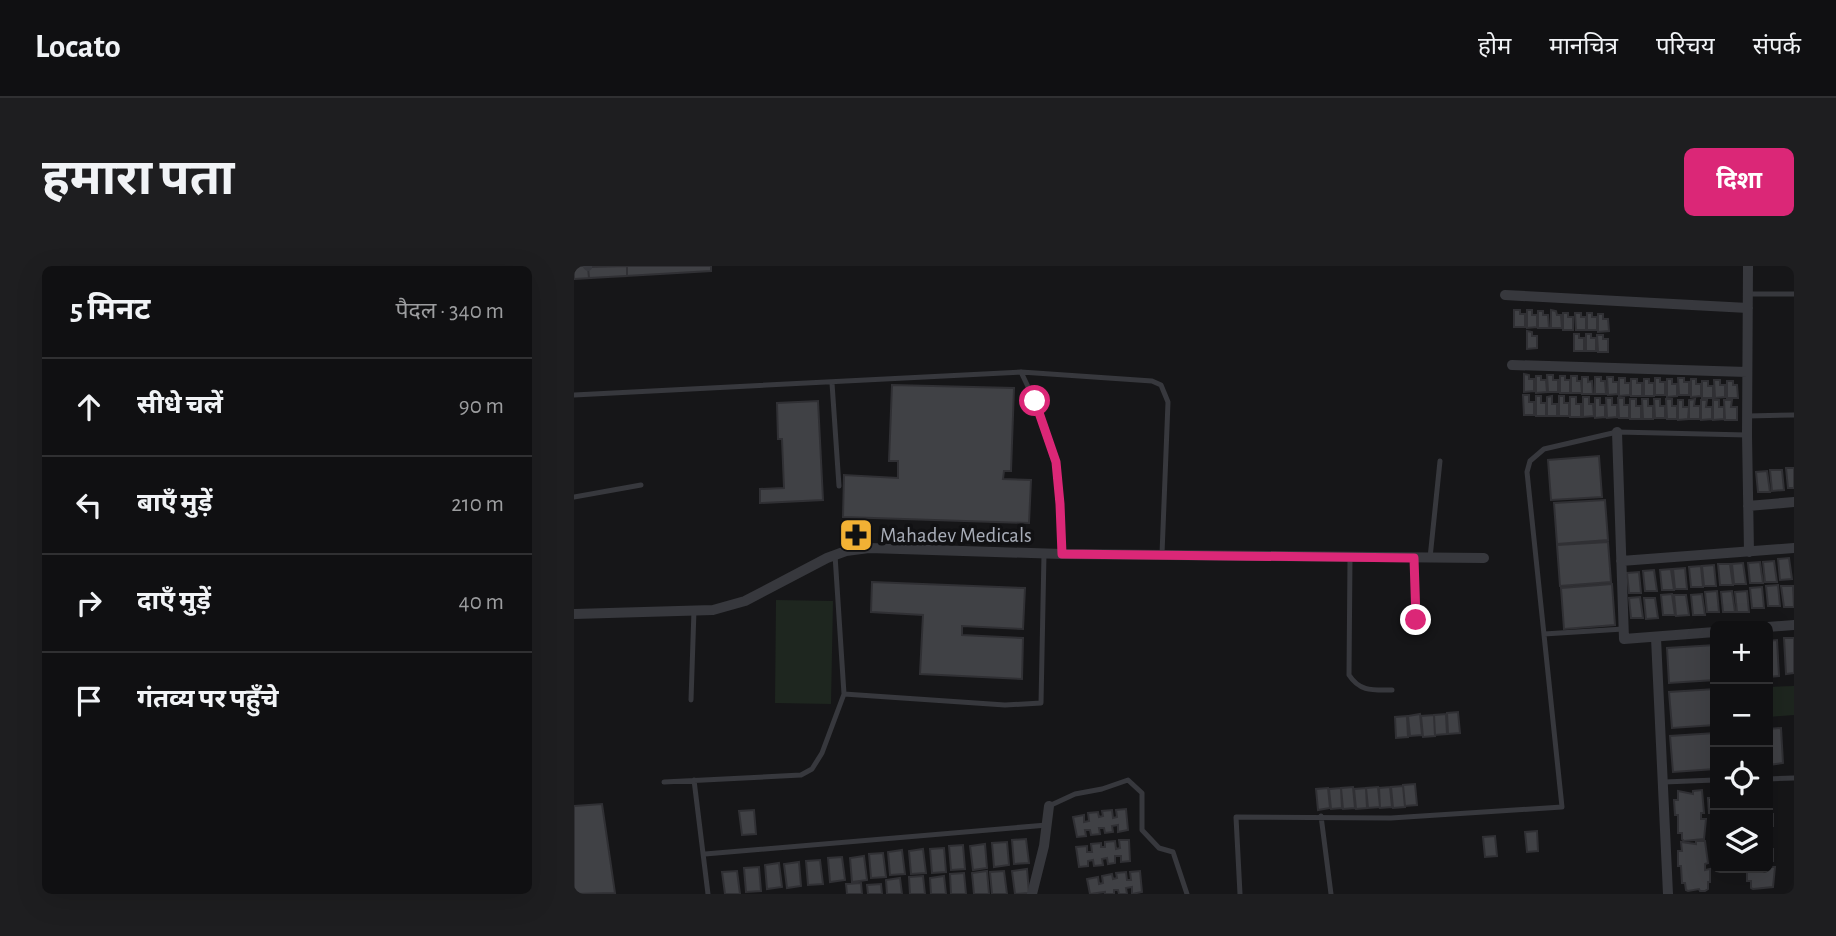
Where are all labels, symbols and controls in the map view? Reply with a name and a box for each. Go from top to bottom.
text: Locato [35,31,121,64]
text: होम [1478,35,1511,59]
text: मानचित्र [1549,35,1618,59]
text: परिचय [1656,35,1715,59]
text: संपर्क [1753,35,1801,59]
button: दिशा [1684,148,1794,216]
text: हमारा पता [42,155,234,204]
text: 5 मिनट [70,295,150,325]
text: पैदल · 340 m [395,300,504,323]
route start [1019,385,1050,416]
icon: ahead [70,388,108,426]
text: सीधे चलें [137,392,223,418]
text: 90 m [459,395,504,418]
icon: left [70,486,108,524]
text: बाएँ मुड़ें [137,490,212,516]
text: 210 m [451,493,504,516]
pharmacy icon: Mahadev Medicals [837,516,875,554]
place label: Mahadev Medicals [880,525,1032,546]
icon: right [70,584,108,622]
text: दाएँ मुड़ें [137,588,211,614]
text: 40 m [459,591,504,614]
route end [1400,604,1431,635]
map controls [1710,621,1773,873]
button: + [1710,621,1773,684]
icon: arrive [70,682,108,720]
button: − [1710,684,1773,747]
text: गंतव्य पर पहुँचे [137,686,279,712]
button: locate [1710,747,1773,810]
button: layers [1710,810,1773,873]

